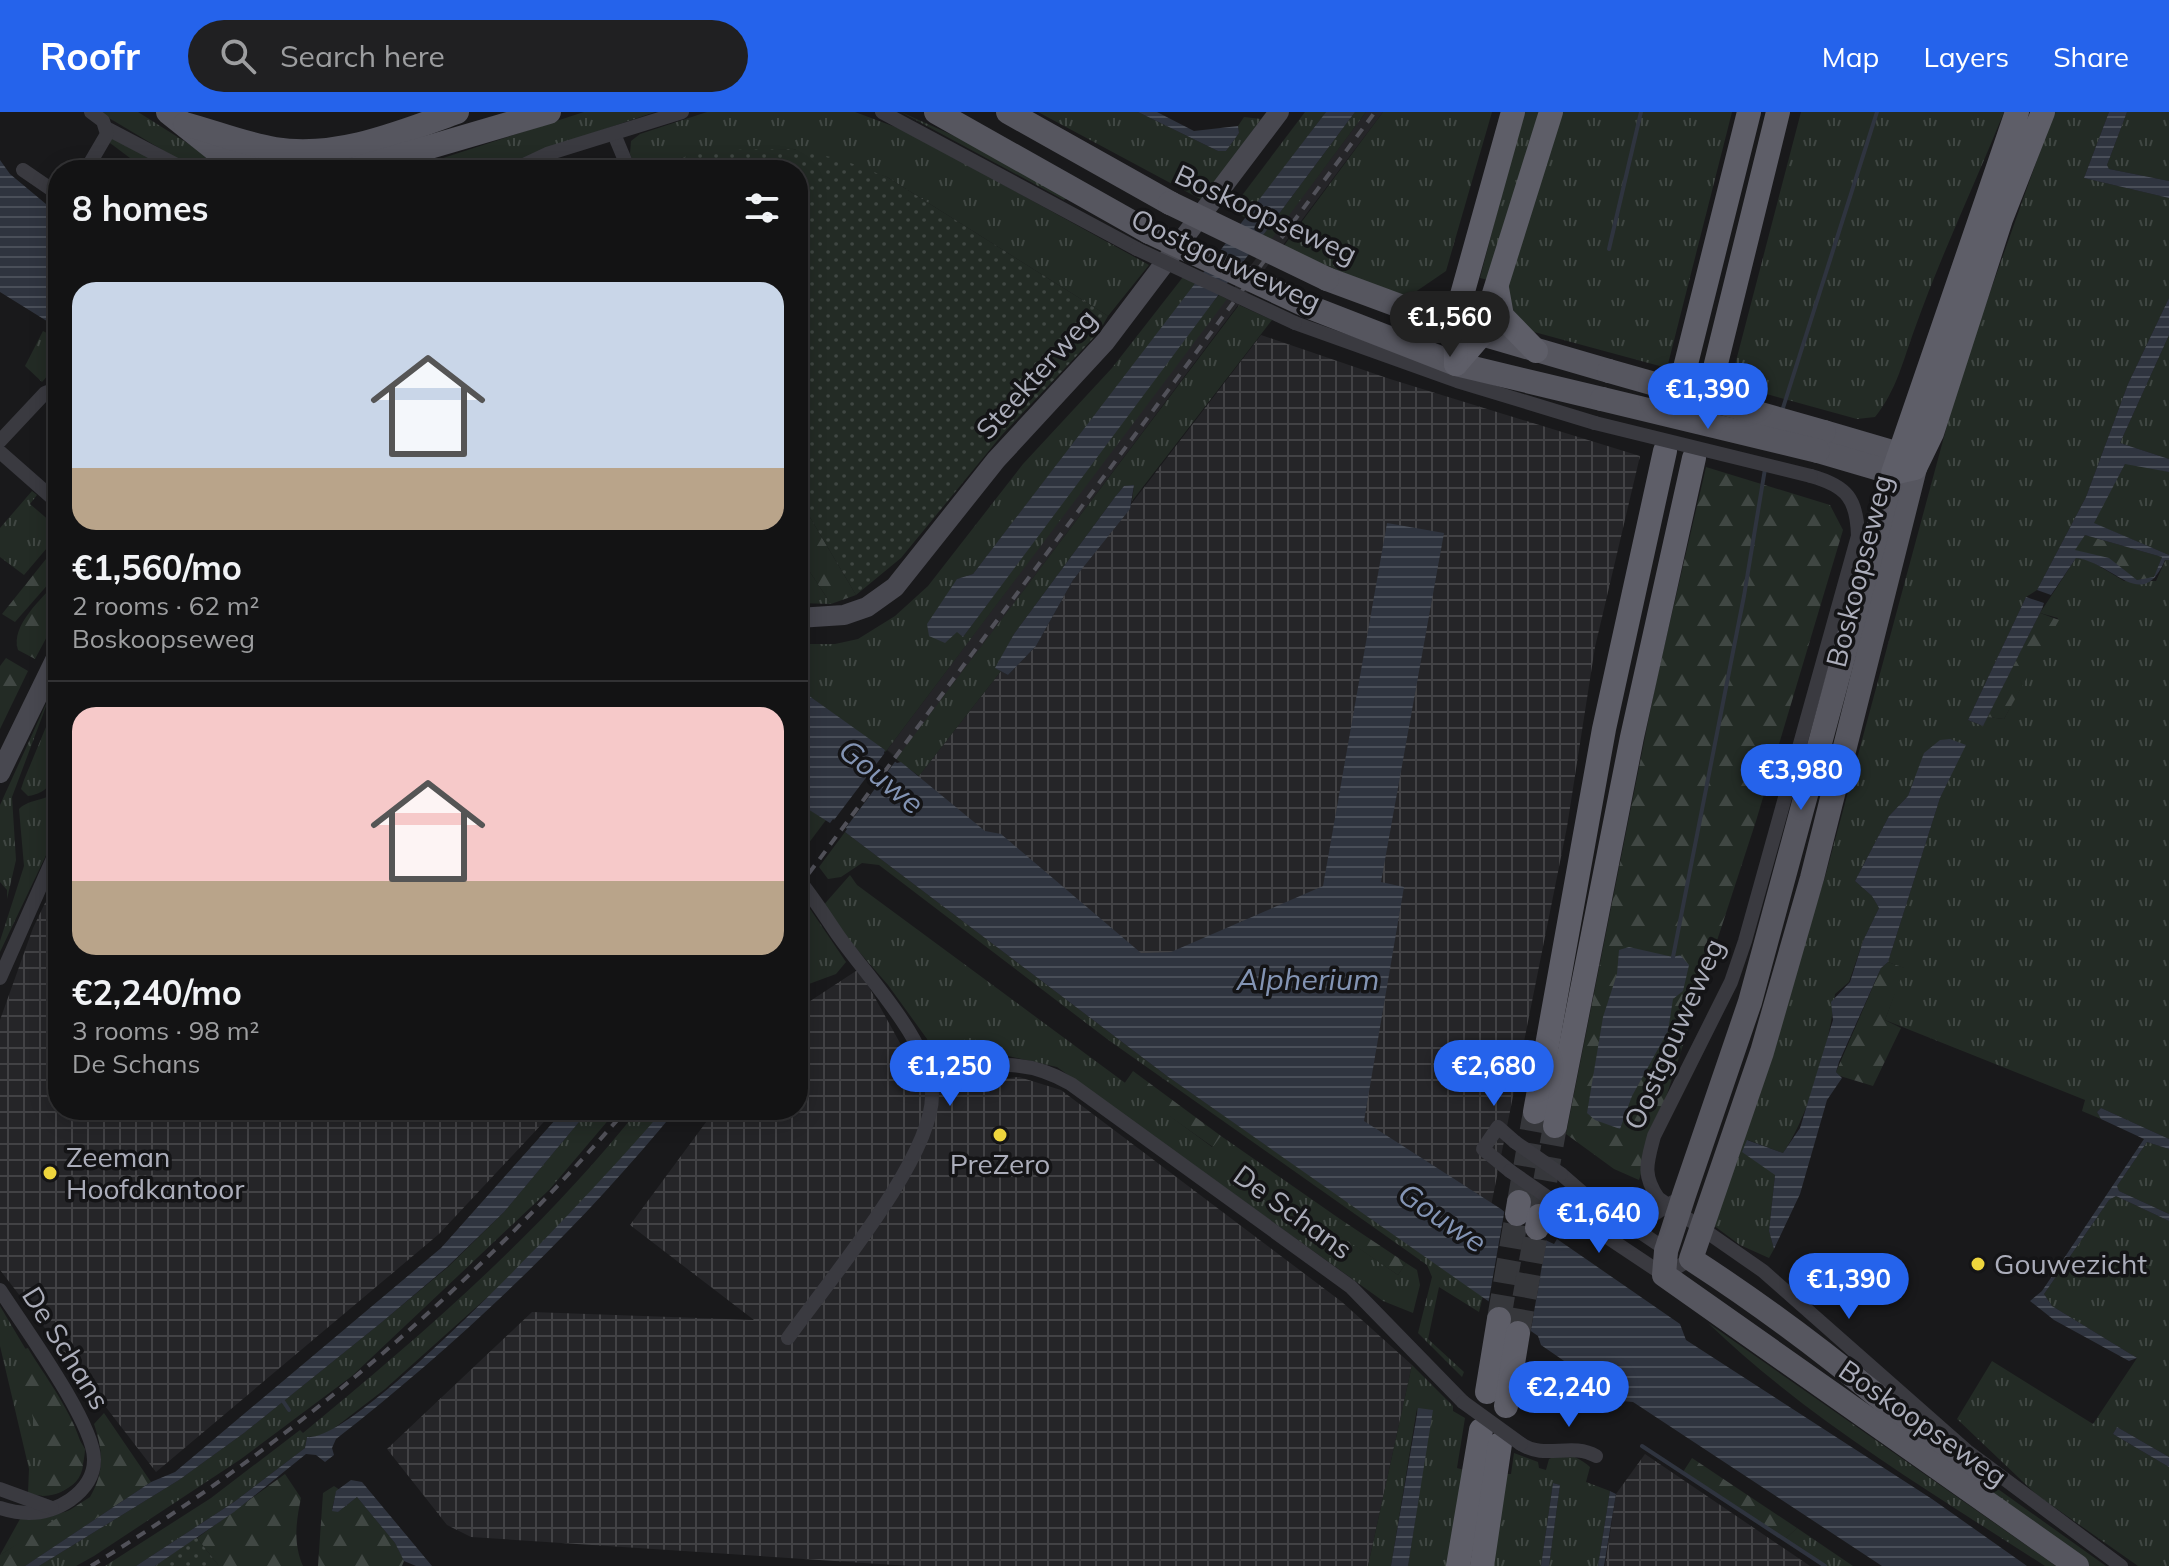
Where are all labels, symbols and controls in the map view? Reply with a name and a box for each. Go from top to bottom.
search box [188,20,748,92]
text: Roofr [40,32,140,80]
icon: search [216,34,260,78]
text: Search here [280,37,445,75]
text: Map [1822,39,1879,74]
text: Layers [1923,39,2009,74]
text: Share [2053,39,2129,74]
street label: Boskoopseweg [1170,156,1363,271]
icon: filters [740,186,784,230]
text: 8 homes [72,187,209,230]
street label: Oostgouweweg [1126,200,1327,319]
pin: €1,560 [1385,291,1515,359]
text: €1,560 [1408,300,1492,333]
street label: Steekterweg [968,301,1103,446]
icon: home [356,334,500,478]
pin: €1,390 [1643,363,1773,431]
text: €1,390 [1666,372,1750,405]
street label: Boskoopseweg [1818,471,1899,671]
text: €1,560/mo [72,546,242,589]
text: 2 rooms · 62 m² [72,589,259,622]
text: Boskoopseweg [72,622,255,655]
water label: Gouwe [831,730,932,822]
pin: €3,980 [1736,744,1866,812]
text: €3,980 [1759,753,1843,786]
icon: home [356,759,500,903]
street label: Oostgouweweg [1616,933,1731,1135]
water label: Alpherium [1236,960,1379,998]
text: €2,240/mo [72,971,242,1014]
text: 3 rooms · 98 m² [72,1014,259,1047]
pin: €1,250 [885,1040,1015,1108]
pin: €2,680 [1429,1040,1559,1108]
text: De Schans [72,1047,200,1080]
text: €1,250 [908,1049,992,1082]
text: €2,680 [1452,1049,1536,1082]
marker: PreZero [991,1126,1009,1144]
place label: Zeeman Hoofdkantoor [66,1139,245,1206]
place label: PreZero [950,1146,1050,1181]
street label: De Schans [1227,1157,1360,1266]
marker: Zeeman Hoofdkantoor [41,1164,59,1182]
water label: Gouwe [1391,1174,1494,1260]
pin: €1,640 [1534,1187,1664,1255]
text: €1,640 [1557,1196,1641,1229]
place label: Gouwezicht [1994,1246,2147,1281]
pin: €1,390 [1784,1253,1914,1321]
marker: Gouwezicht [1969,1255,1987,1273]
text: €1,390 [1807,1262,1891,1295]
street label: De Schans [15,1280,118,1416]
street label: Boskoopseweg [1833,1352,2014,1493]
pin: €2,240 [1504,1361,1634,1429]
text: €2,240 [1527,1370,1611,1403]

